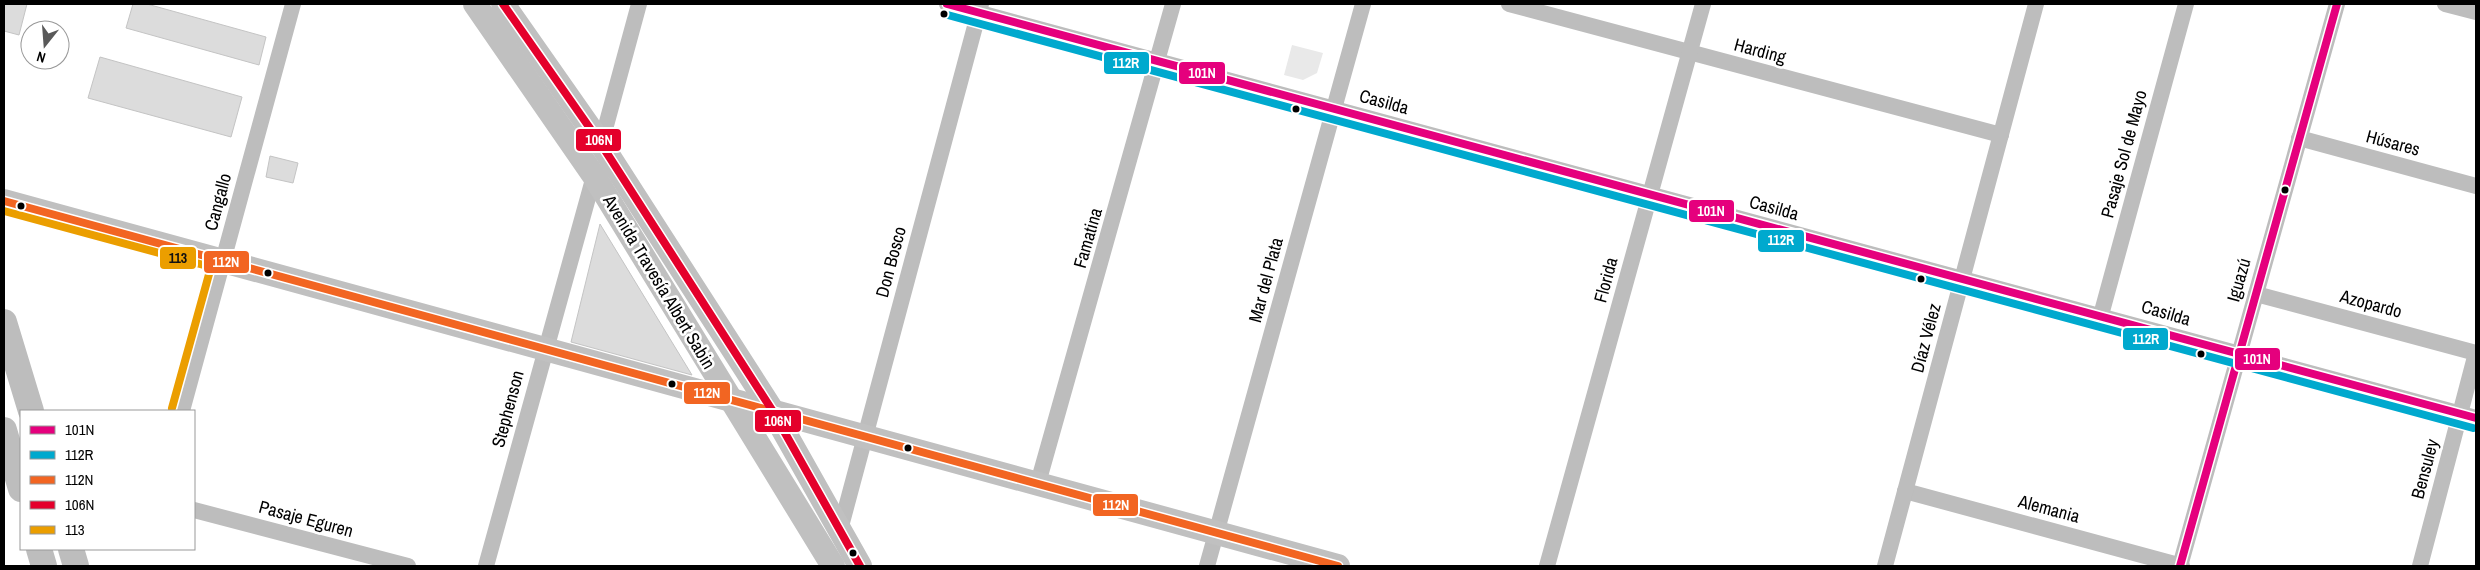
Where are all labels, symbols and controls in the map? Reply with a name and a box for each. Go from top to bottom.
unlabelled marker [939,9,949,19]
north arrow [20,20,70,70]
street label: Harding [1732,32,1789,70]
text: N [35,48,48,67]
line badge: 112R [1103,51,1150,75]
text: 112R [1113,54,1140,72]
line badge: 101N [1178,61,1226,85]
text: 101N [1188,64,1216,82]
street label: Casilda [1357,83,1412,120]
street label: Pasaje Sol de Mayo [2094,87,2153,221]
unlabelled marker [1291,104,1301,114]
street label: Húsares [2363,123,2423,162]
line badge: 106N [575,128,622,152]
text: 106N [585,131,613,149]
street label: Cangallo [198,171,237,233]
unlabelled marker [2280,185,2290,195]
street label: Avenida Travesía Albert Sabin [597,189,721,374]
street label: Casilda [1747,189,1802,226]
line badge: 101N [1688,199,1735,223]
unlabelled marker [16,201,26,211]
text: 101N [1697,202,1725,220]
street label: Famatina [1067,205,1108,271]
street label: Don Bosco [869,224,912,300]
line badge: 112R [1757,229,1805,253]
text: 112R [1768,231,1795,249]
street label: Mar del Plata [1242,235,1289,325]
line badge: 113 [159,246,197,270]
text: 113 [169,249,187,267]
line badge: 112N [203,250,250,274]
text: 112N [213,253,239,271]
street label: Florida [1587,254,1624,305]
street label: Iguazú [2220,255,2257,305]
unlabelled marker [263,268,273,278]
unlabelled marker [1916,274,1926,284]
street label: Azopardo [2336,283,2405,324]
street label: Casilda [2139,294,2194,331]
street label: Díaz Vélez [1904,301,1947,375]
line badge: 112R [2122,327,2169,351]
text: 112R [2133,330,2160,348]
line badge: 101N [2234,347,2281,371]
unlabelled marker [2196,349,2206,359]
text: 101N [2243,350,2271,368]
street label: Stephenson [485,368,530,450]
unlabelled marker [667,379,677,389]
line badge: 112N [683,381,731,405]
text: 112N [694,384,720,402]
line badge: 106N [754,409,802,433]
legend [20,410,195,550]
text: 106N [764,412,792,430]
text: 101N [65,419,94,440]
street label: Bensuley [2405,436,2445,501]
unlabelled marker [903,443,913,453]
text: 112R [65,444,94,465]
text: 112N [65,469,94,490]
street label: Alemania [2015,488,2082,529]
line badge: 112N [1092,493,1139,517]
text: 106N [65,494,94,515]
street label: Pasaje Eguren [256,494,356,543]
text: 112N [1103,496,1129,514]
text: 113 [65,519,85,540]
unlabelled marker [848,548,858,558]

